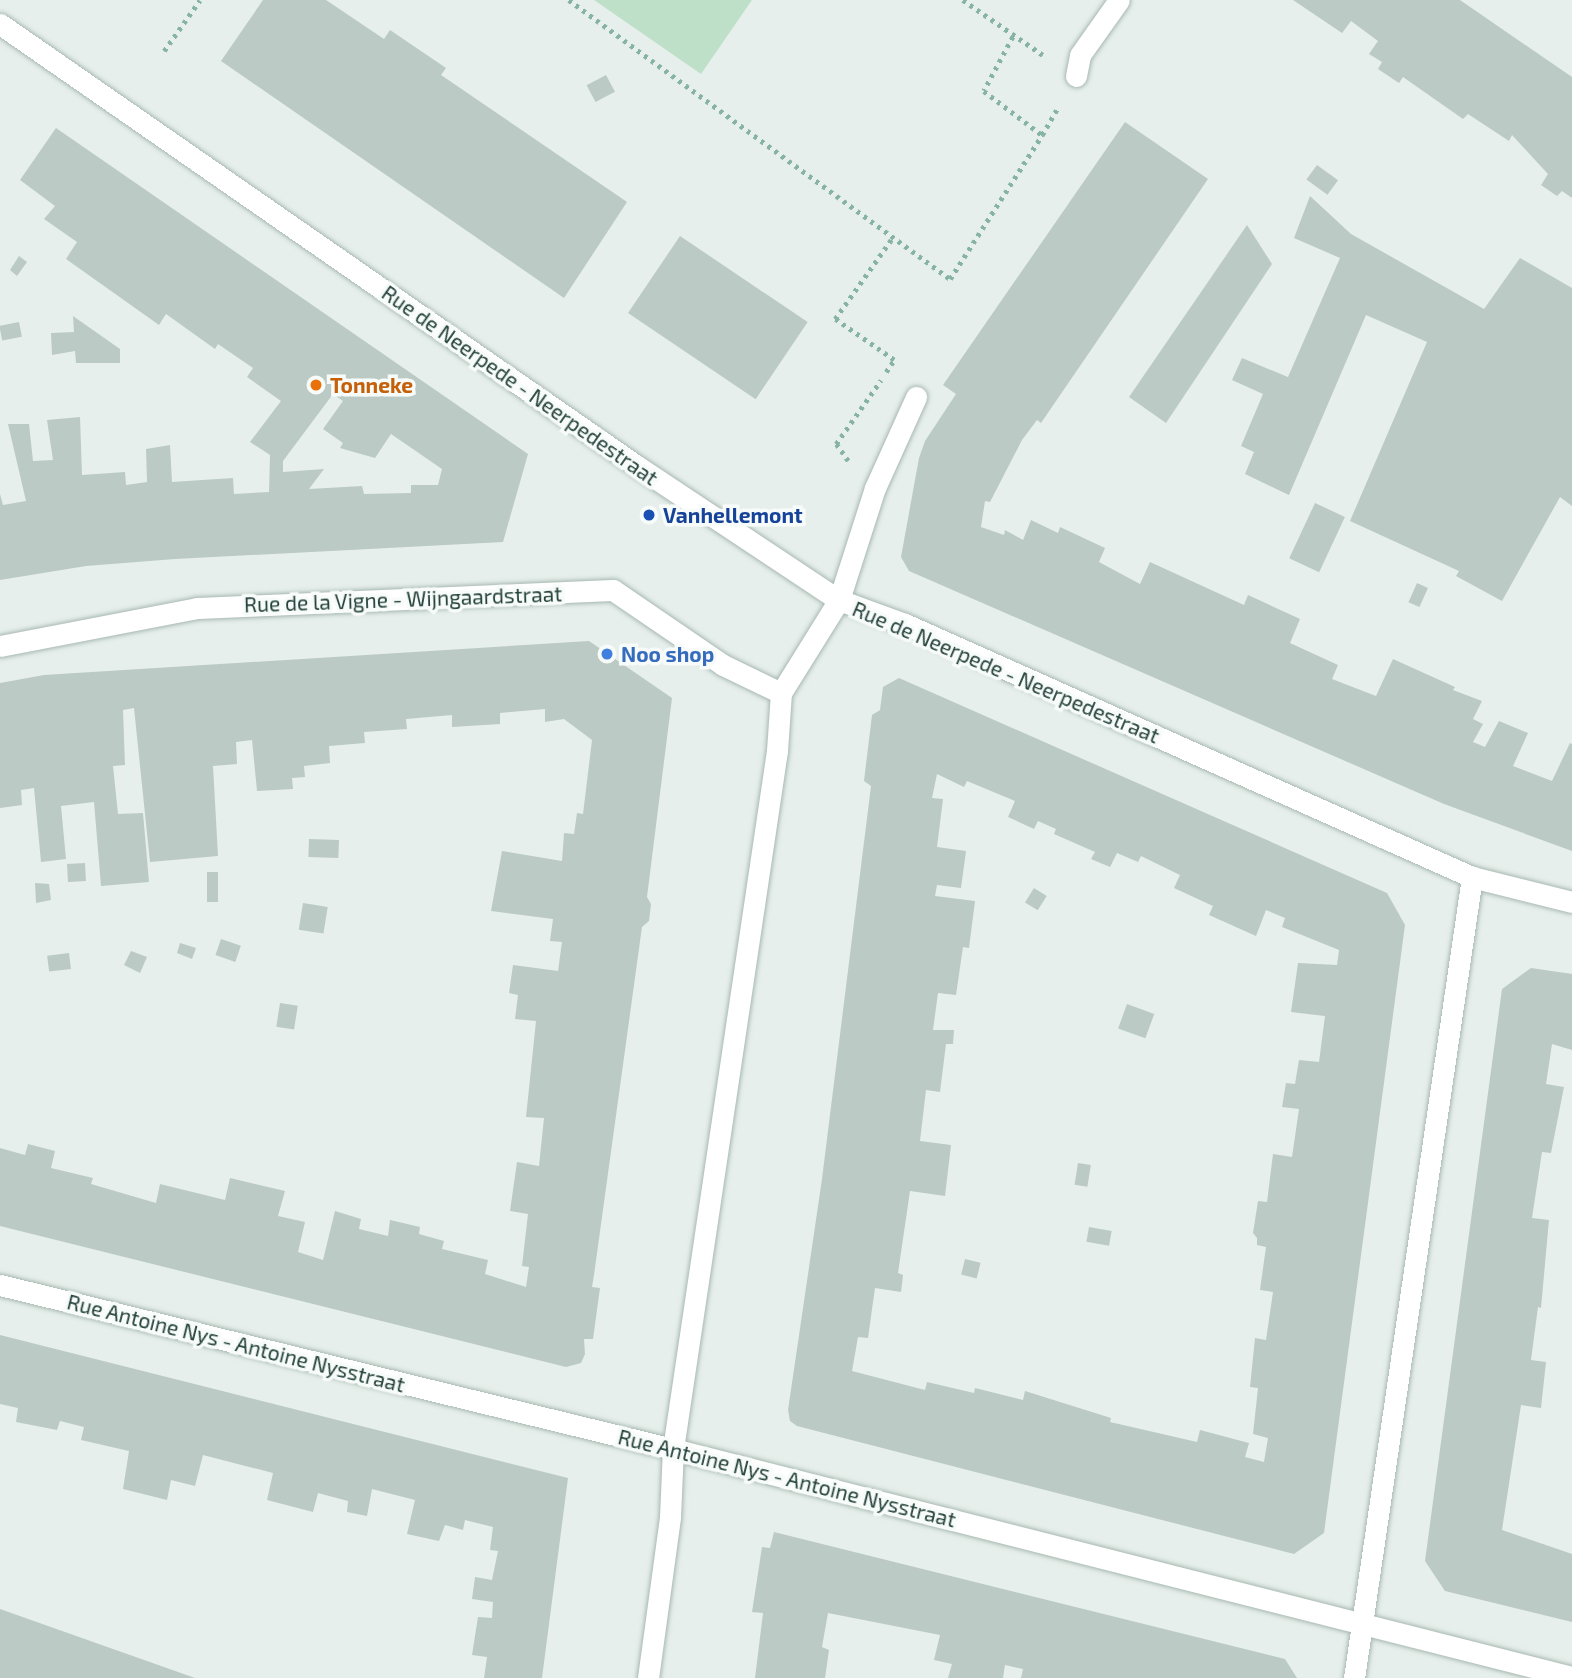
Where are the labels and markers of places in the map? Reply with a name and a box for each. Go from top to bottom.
place label: Tonneke [330,372,413,398]
marker: Tonneke [308,377,324,393]
place label: Vanhellemont [663,502,803,528]
marker: Vanhellemont [641,507,657,523]
place label: Noo shop [621,641,714,667]
marker: Noo shop [599,646,615,662]

